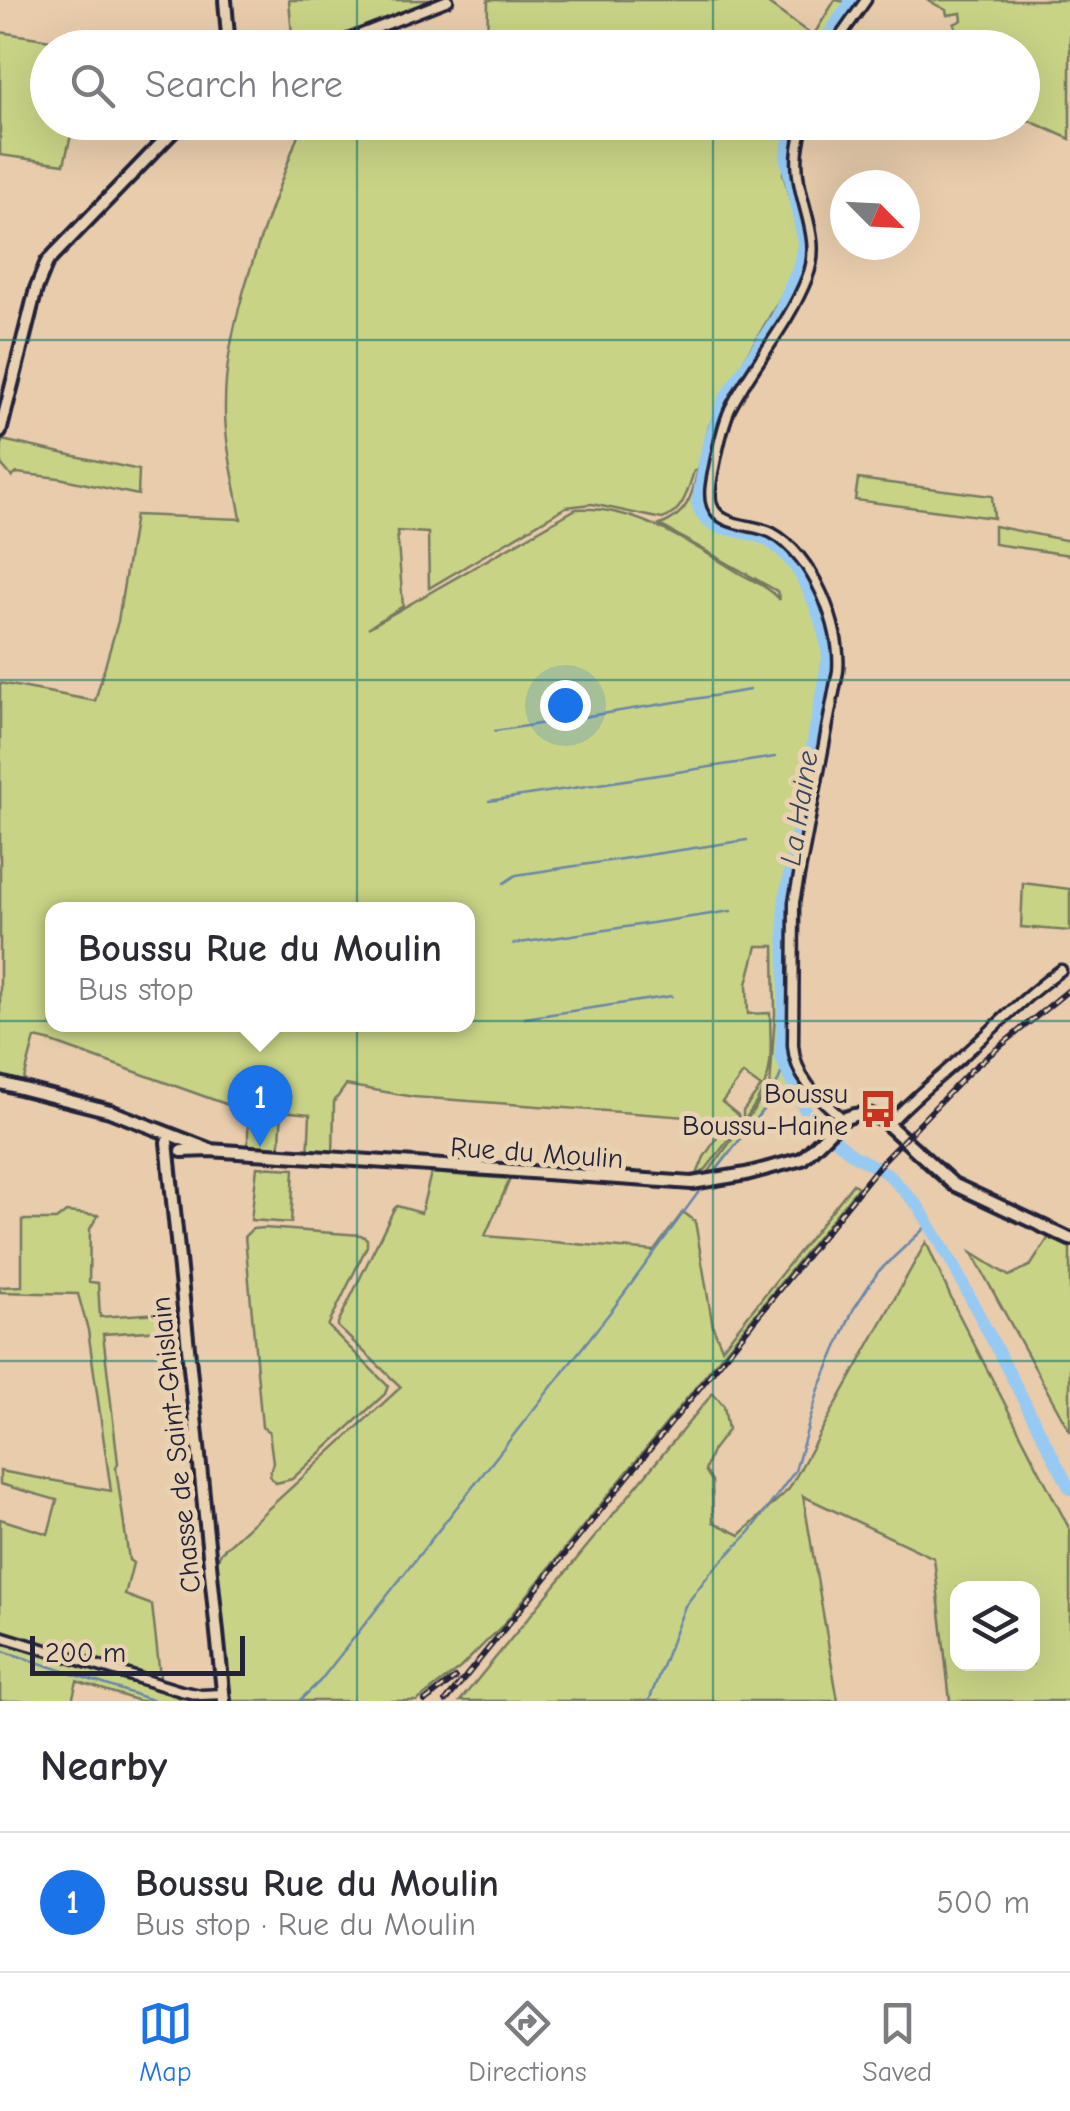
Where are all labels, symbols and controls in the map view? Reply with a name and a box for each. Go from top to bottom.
search box [30,30,1040,140]
icon: search [65,58,120,113]
text: Search here [145,63,343,107]
north arrow [830,170,920,260]
your location [540,680,591,731]
water label: La Haine [773,748,826,868]
popup [45,902,475,1032]
text: Boussu Rue du Moulin [78,927,442,971]
text: Bus stop [78,971,194,1008]
pin: 1 [228,1064,292,1147]
place label: Boussu Boussu-Haine [682,1078,848,1142]
bus stop icon: Boussu Boussu-Haine [857,1088,899,1130]
street label: Rue du Moulin [449,1131,625,1175]
street label: Chasse de Saint-Ghislain [145,1295,207,1595]
map controls [950,1581,1040,1671]
button: layers [950,1581,1040,1671]
scale bar [30,1631,245,1676]
text: 200 m [45,1637,126,1669]
text: Nearby [40,1742,167,1791]
text: Boussu Rue du Moulin [135,1862,499,1906]
text: 1 [66,1884,79,1921]
text: 500 m [937,1884,1030,1921]
text: Bus stop · Rue du Moulin [135,1906,476,1943]
tab: Map [138,1996,193,2088]
tab: Directions [468,1996,587,2088]
tab: Saved [862,1996,932,2088]

